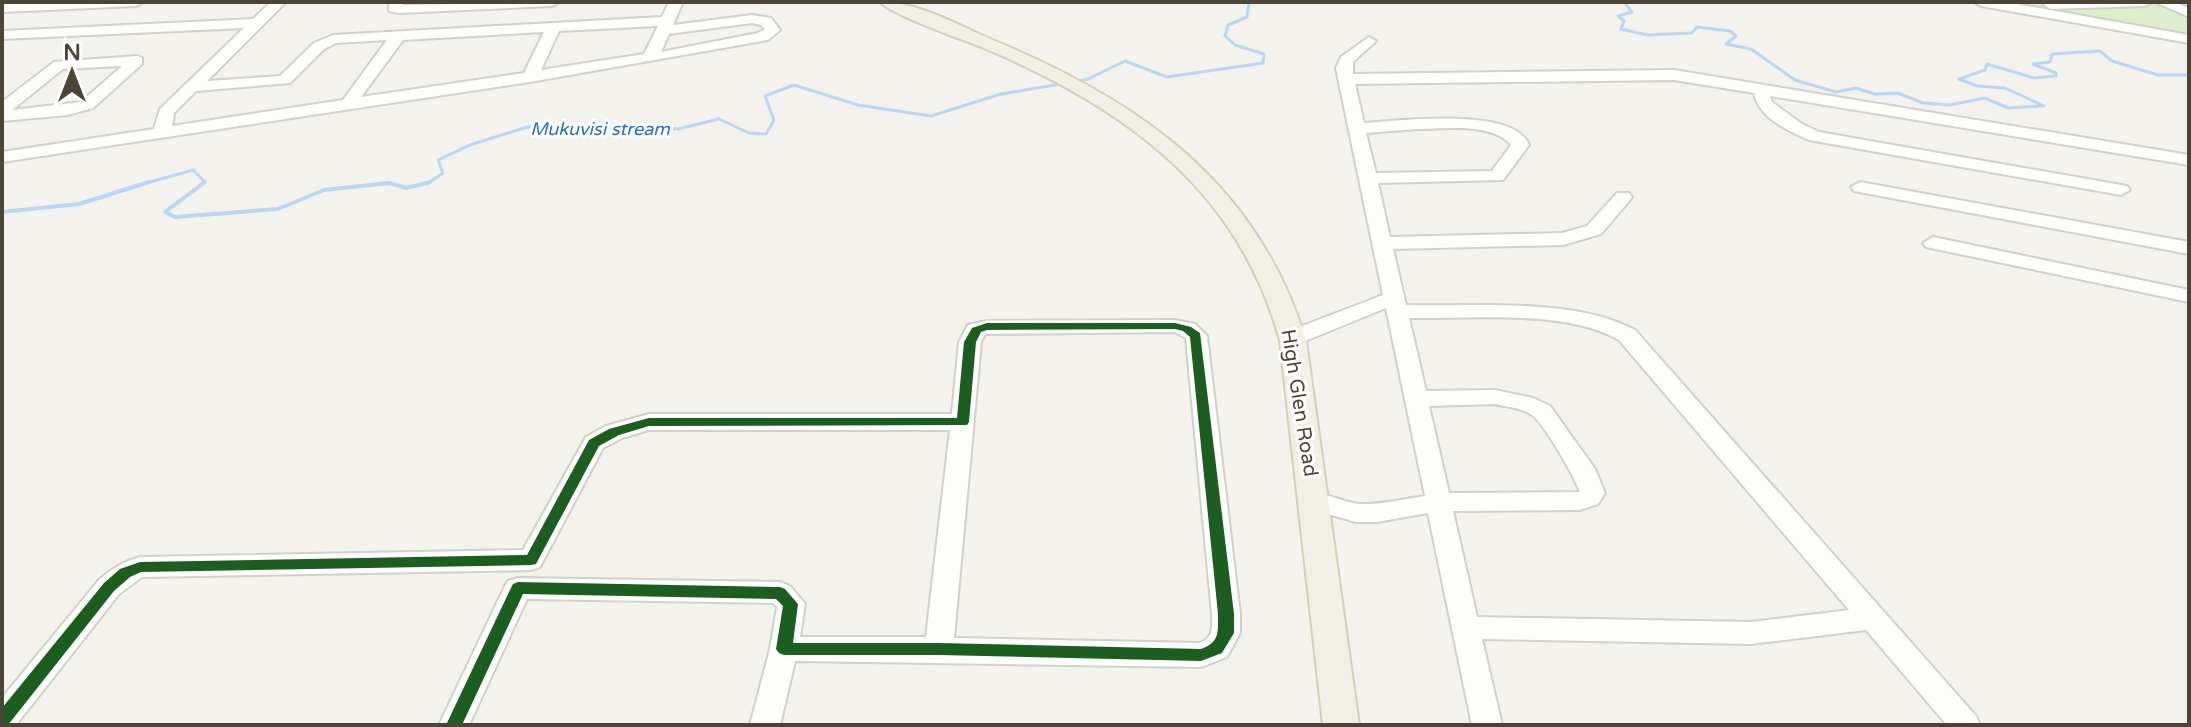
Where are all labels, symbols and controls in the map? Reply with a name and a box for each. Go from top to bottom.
north arrow [32,32,112,112]
text: N [63,40,81,66]
water label: Mukuvisi stream [530,118,670,140]
street label: High Glen Road [1275,328,1323,478]

